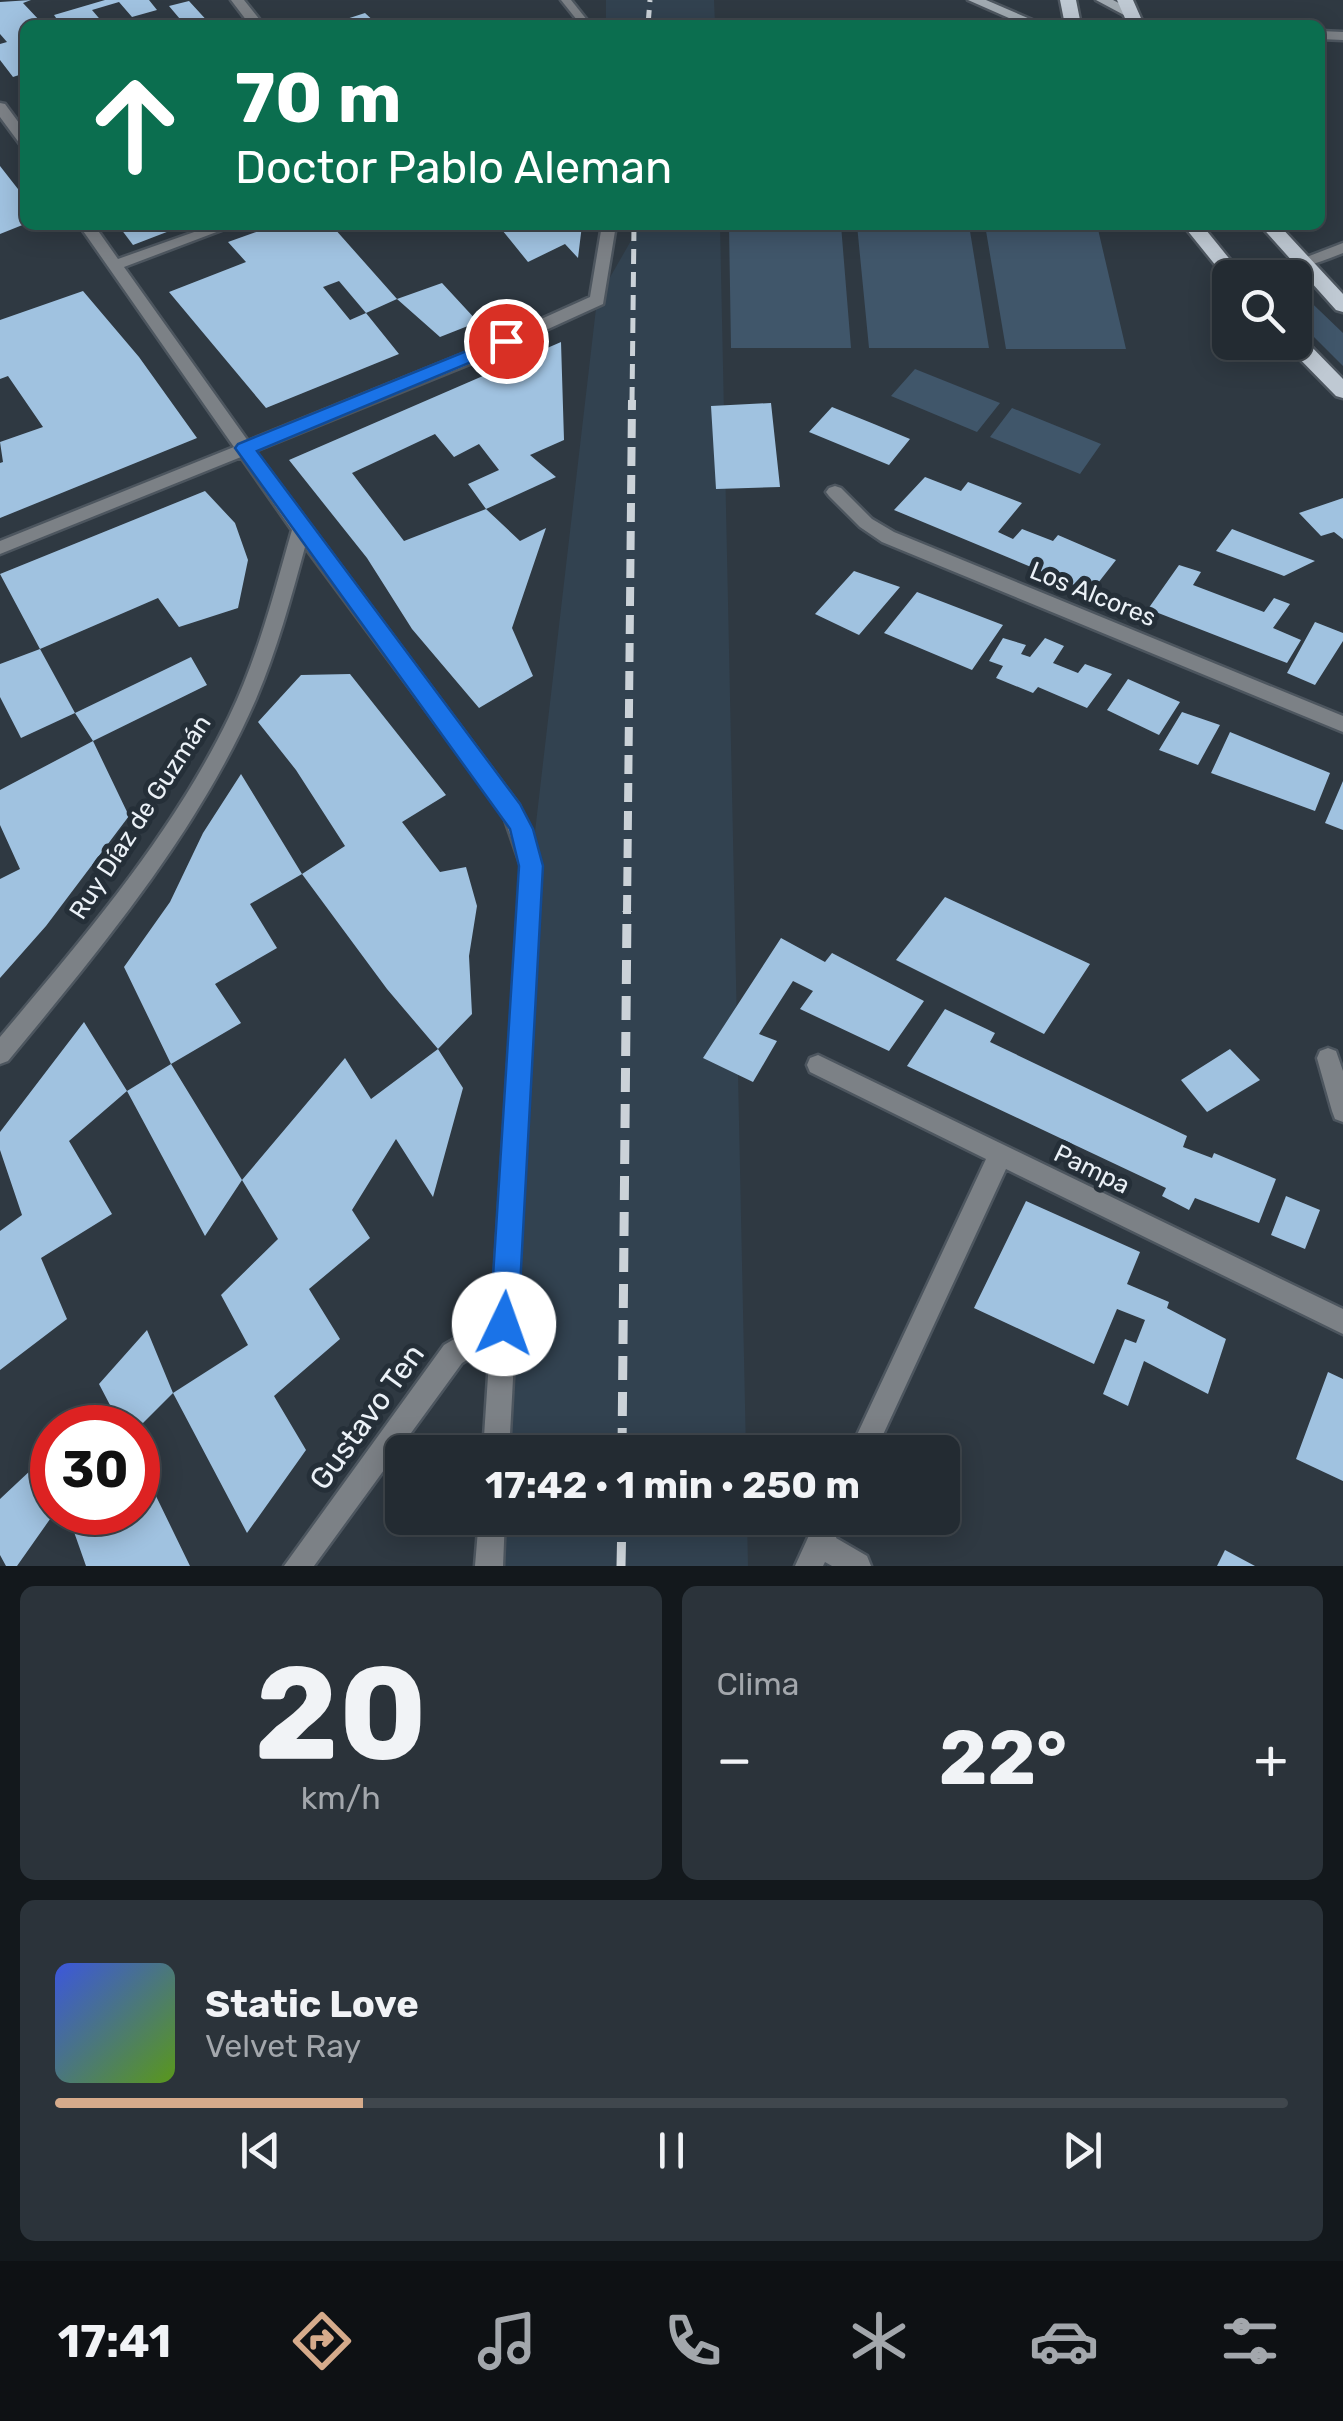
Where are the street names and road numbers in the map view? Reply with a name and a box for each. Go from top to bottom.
street label: Los Alcores [1026,556,1160,632]
street label: Ruy Díaz de Guzmán [63,709,217,925]
street label: Pampa [1049,1138,1135,1200]
street label: Gustavo Ten [302,1337,432,1497]

